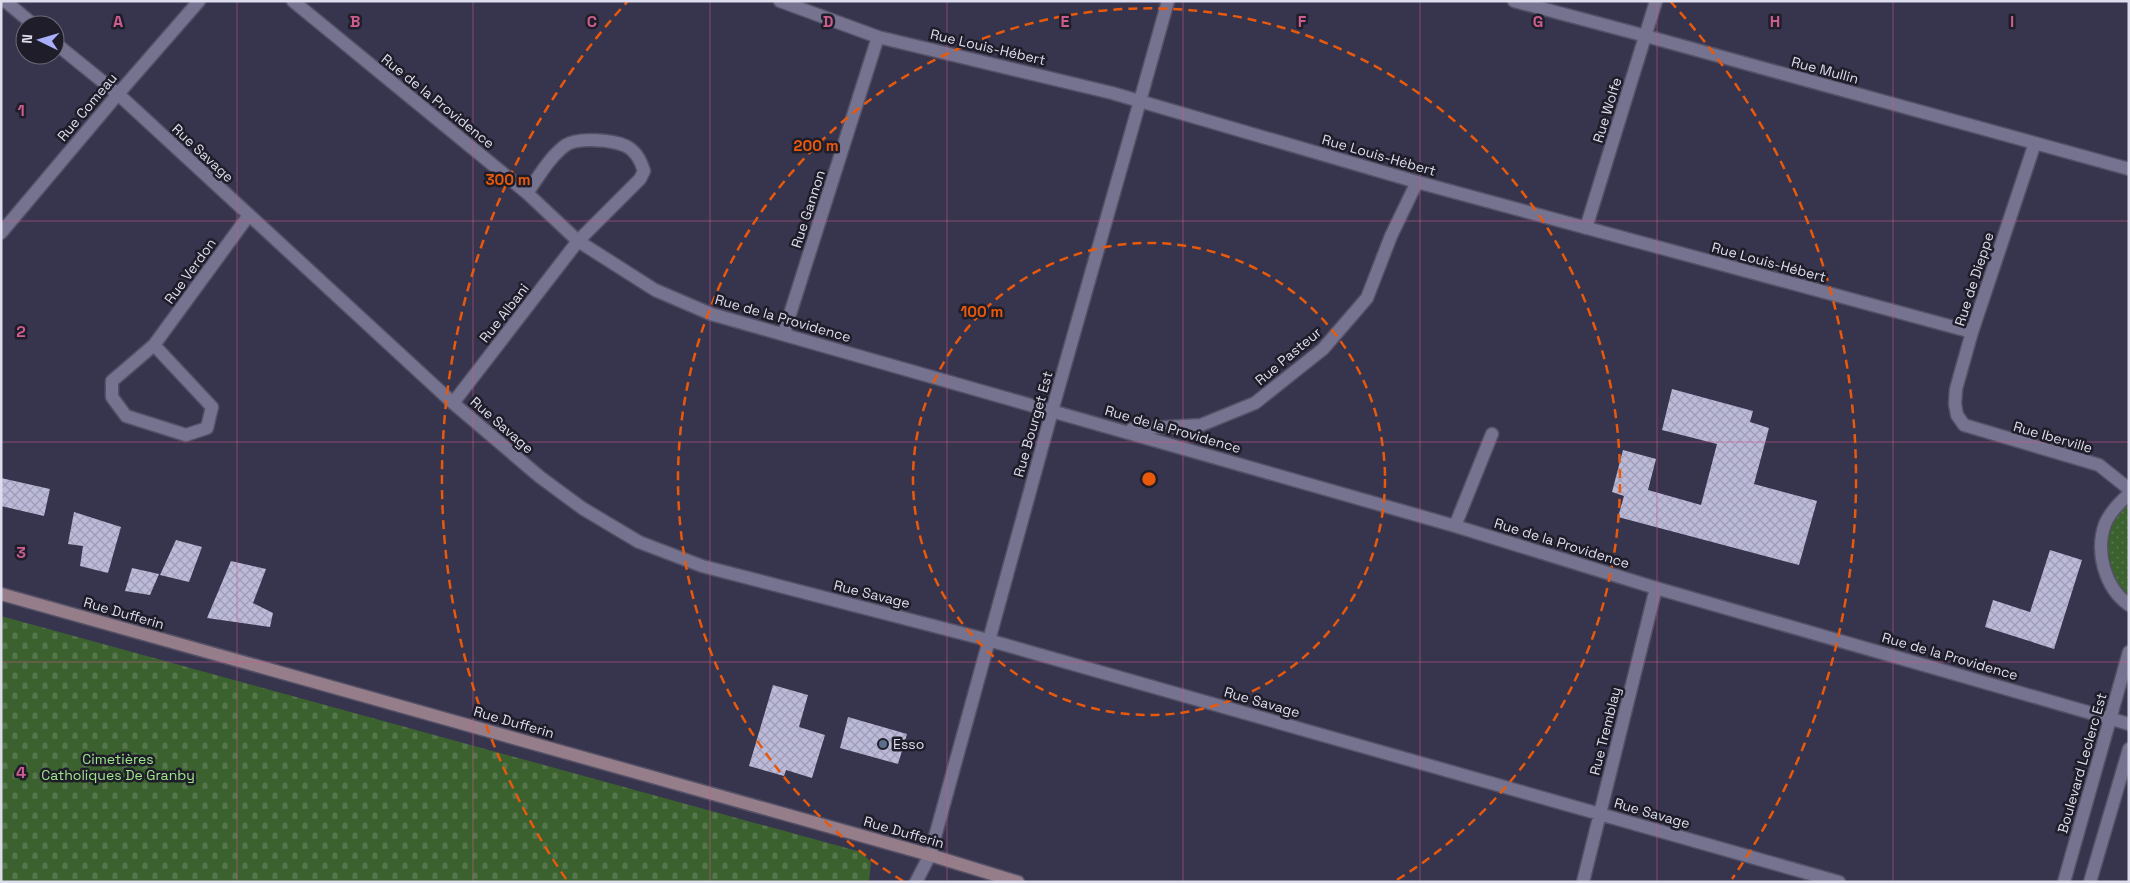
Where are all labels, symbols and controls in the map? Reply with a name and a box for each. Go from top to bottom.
text: A [113,11,123,32]
text: B [350,11,360,32]
text: C [587,11,597,32]
text: D [823,11,833,32]
text: E [1061,11,1070,32]
text: F [1298,11,1307,32]
text: G [1533,11,1543,32]
text: H [1770,11,1780,32]
text: I [2010,11,2014,32]
north arrow [15,15,65,65]
street label: Rue Louis-Hébert [929,25,1047,69]
text: N [18,33,36,44]
street label: Rue de la Providence [378,50,498,152]
street label: Rue Mullin [1789,52,1861,88]
street label: Rue Comeau [53,69,121,145]
street label: Rue Wolfe [1589,75,1625,145]
text: 1 [17,100,25,121]
street label: Rue Savage [168,120,238,186]
street label: Rue Louis-Hébert [1320,130,1438,180]
text: 200 m [794,136,838,155]
street label: Rue Gannon [787,168,829,250]
text: 300 m [485,170,531,189]
street label: Rue de Dieppe [1950,230,1998,328]
street label: Rue Verdon [160,235,220,307]
street label: Rue Louis-Hébert [1710,238,1828,286]
street label: Rue Albani [475,280,533,346]
street label: Rue de la Providence [713,290,853,346]
text: 100 m [961,302,1003,321]
text: 2 [16,321,26,342]
street label: Rue Pasteur [1251,323,1325,389]
street label: Rue Bourget Est [1009,369,1057,479]
street label: Rue Savage [467,393,537,457]
street label: Rue de la Providence [1103,401,1243,457]
street label: Rue Iberville [2011,417,2095,457]
centre of rings [1140,470,1158,488]
street label: Rue de la Providence [1492,514,1632,572]
text: 3 [16,542,26,563]
street label: Rue Savage [832,576,912,612]
street label: Rue Dufferin [82,593,166,633]
street label: Rue de la Providence [1880,628,2020,684]
street label: Rue Savage [1222,683,1302,721]
street label: Rue Tremblay [1585,685,1625,777]
street label: Boulevard Leclerc Est [2053,691,2111,835]
street label: Rue Dufferin [472,702,556,742]
place label: Esso [893,735,924,753]
marker: Esso [877,738,889,750]
park label: Cimetières Catholiques De Granby [41,750,195,784]
text: 4 [16,762,26,783]
street label: Rue Savage [1612,794,1692,832]
street label: Rue Dufferin [862,812,946,852]

